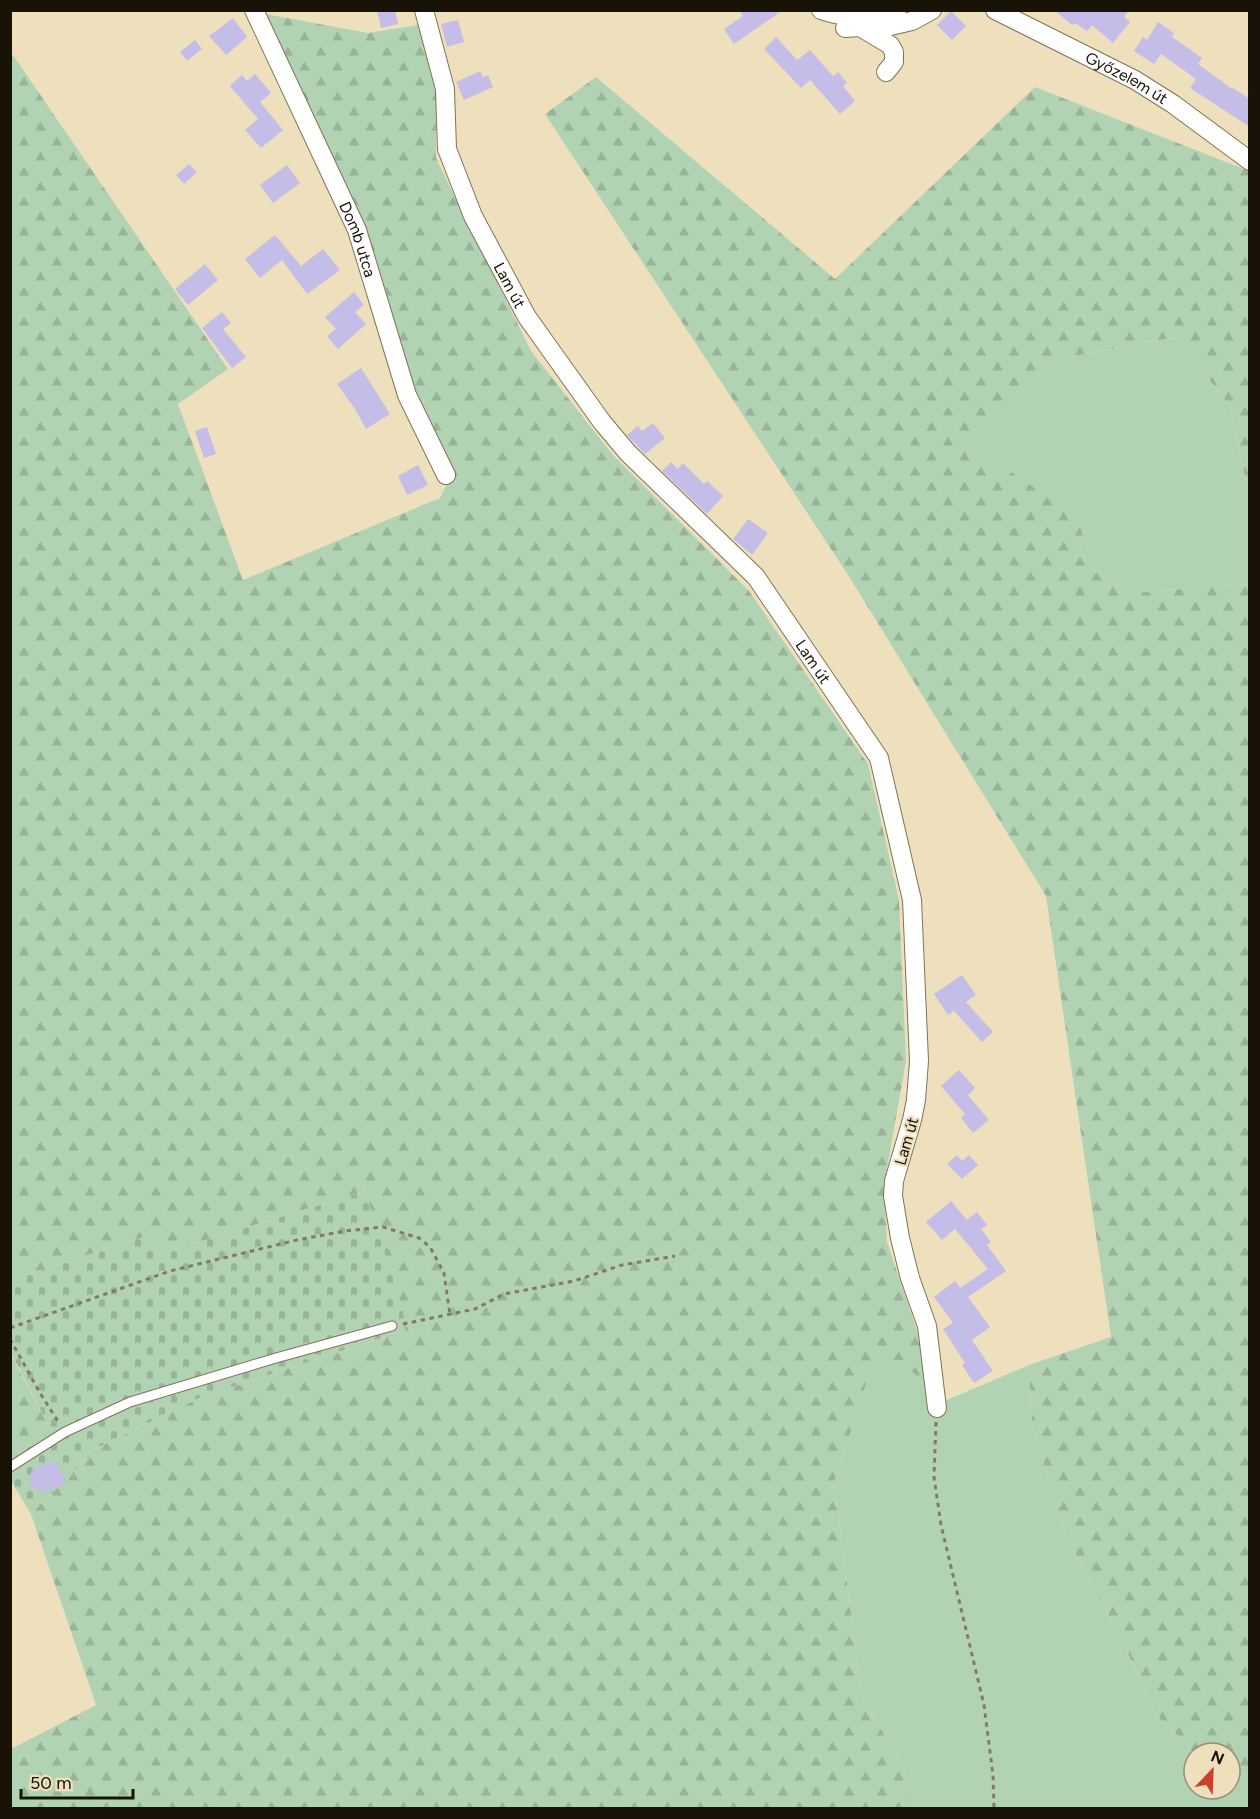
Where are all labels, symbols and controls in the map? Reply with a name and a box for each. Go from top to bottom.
street label: Győzelem út [1082,48,1171,108]
street label: Domb utca [335,199,380,279]
street label: Lam út [490,259,529,311]
street label: Lam út [791,636,835,687]
street label: Lam út [891,1115,922,1167]
north arrow [1182,1741,1242,1801]
text: N [1208,1746,1227,1769]
scale bar [21,1762,134,1800]
text: 50 m [30,1772,72,1794]

